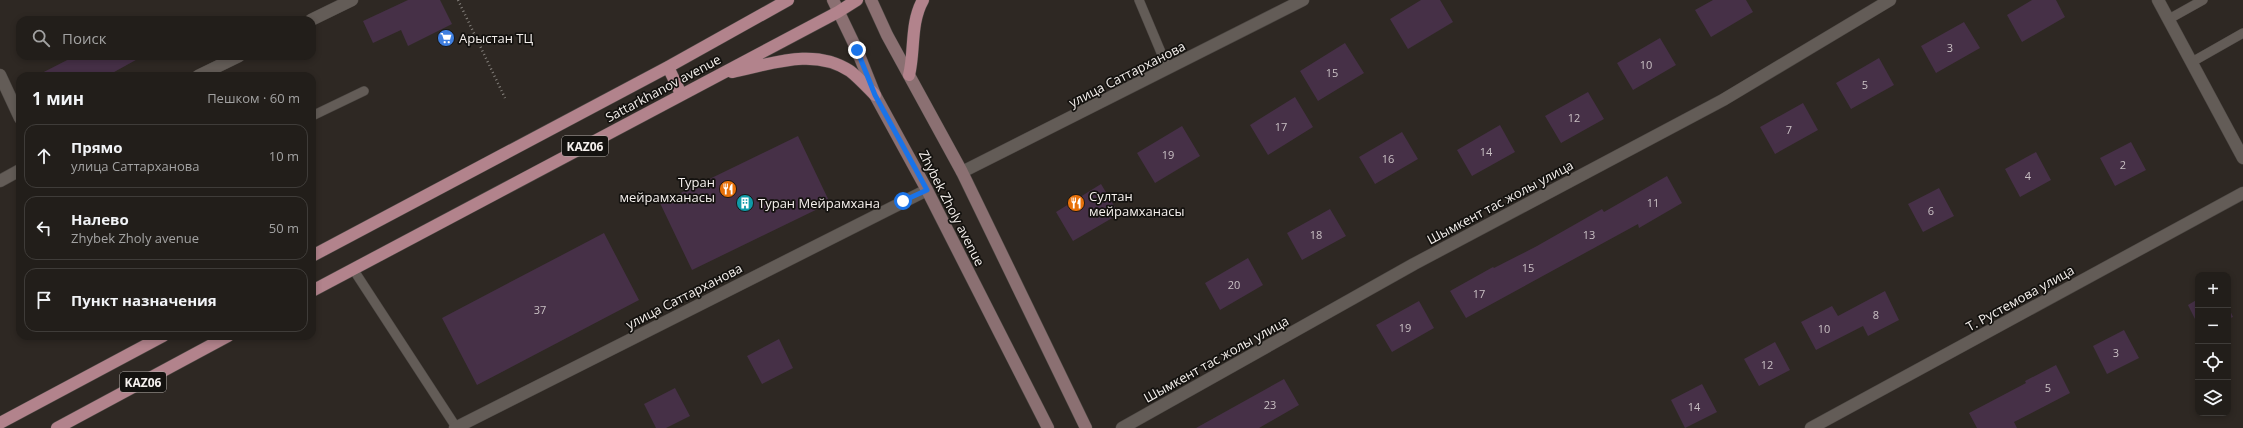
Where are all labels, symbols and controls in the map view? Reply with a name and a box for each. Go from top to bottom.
search box [16,16,316,60]
icon: search [30,27,52,49]
text: Поиск [62,28,106,48]
supermarket icon: Арыстан ТЦ [436,28,456,48]
place label: Арыстан ТЦ [459,29,533,47]
street label: улица Саттарханова [1066,37,1188,111]
house number: 3 [1947,40,1953,55]
route end [848,41,866,59]
street label: Sattarkhanov avenue [602,50,724,126]
house number: 10 [1640,57,1652,72]
house number: 15 [1326,65,1338,80]
house number: 5 [1862,77,1868,92]
text: 1 мин [32,87,84,110]
text: Пешком · 60 m [207,89,300,107]
house number: 12 [1568,110,1580,125]
house number: 17 [1275,119,1287,134]
house number: 7 [1786,122,1792,137]
road number: KАZ06 [562,136,608,156]
text: Прямо [71,137,123,157]
house number: 14 [1480,144,1493,159]
icon: ahead [33,145,55,167]
text: 10 m [269,147,299,165]
street label: Zhybek Zholy avenue [915,147,989,269]
house number: 19 [1162,147,1174,162]
house number: 16 [1382,151,1394,166]
street label: Шымкент тас жолы улица [1424,156,1576,248]
text: улица Саттарханова [71,157,200,175]
house number: 2 [2120,157,2126,172]
house number: 4 [2025,168,2032,183]
place label: Туран мейрамханасы [619,173,715,206]
restaurant icon: Туран мейрамханасы [718,179,738,199]
place label: Султан мейрамханасы [1089,187,1185,220]
route start [894,192,912,210]
building icon: Туран Мейрамхана [735,193,755,213]
restaurant icon: Султан мейрамханасы [1066,193,1086,213]
place label: Туран Мейрамхана [758,194,880,212]
house number: 11 [1647,195,1659,210]
house number: 6 [1928,203,1934,218]
text: Налево [71,209,129,229]
icon: left [33,217,55,239]
text: 50 m [269,219,299,237]
house number: 18 [1310,227,1322,242]
house number: 13 [1583,227,1595,242]
text: Zhybek Zholy avenue [71,229,199,247]
street label: улица Саттарханова [623,259,745,333]
house number: 15 [1522,260,1534,275]
street label: Т. Рустемова улица [1963,261,2077,335]
map controls [2195,272,2231,416]
button: + [2195,272,2231,308]
house number: 20 [1228,277,1240,292]
house number: 17 [1473,286,1485,301]
icon: arrive [33,289,55,311]
text: Пункт назначения [71,290,217,310]
house number: 37 [534,302,546,317]
house number: 8 [1873,307,1879,322]
button: − [2195,308,2231,344]
street label: Шымкент тас жолы улица [1140,312,1292,406]
house number: 19 [1399,320,1411,335]
house number: 10 [1818,321,1830,336]
button: locate [2195,344,2231,380]
house number: 3 [2113,345,2119,360]
house number: 12 [1761,357,1773,372]
road number: KАZ06 [120,372,166,392]
house number: 5 [2045,380,2051,395]
button: layers [2195,380,2231,416]
house number: 23 [1264,397,1276,412]
house number: 14 [1688,399,1701,414]

